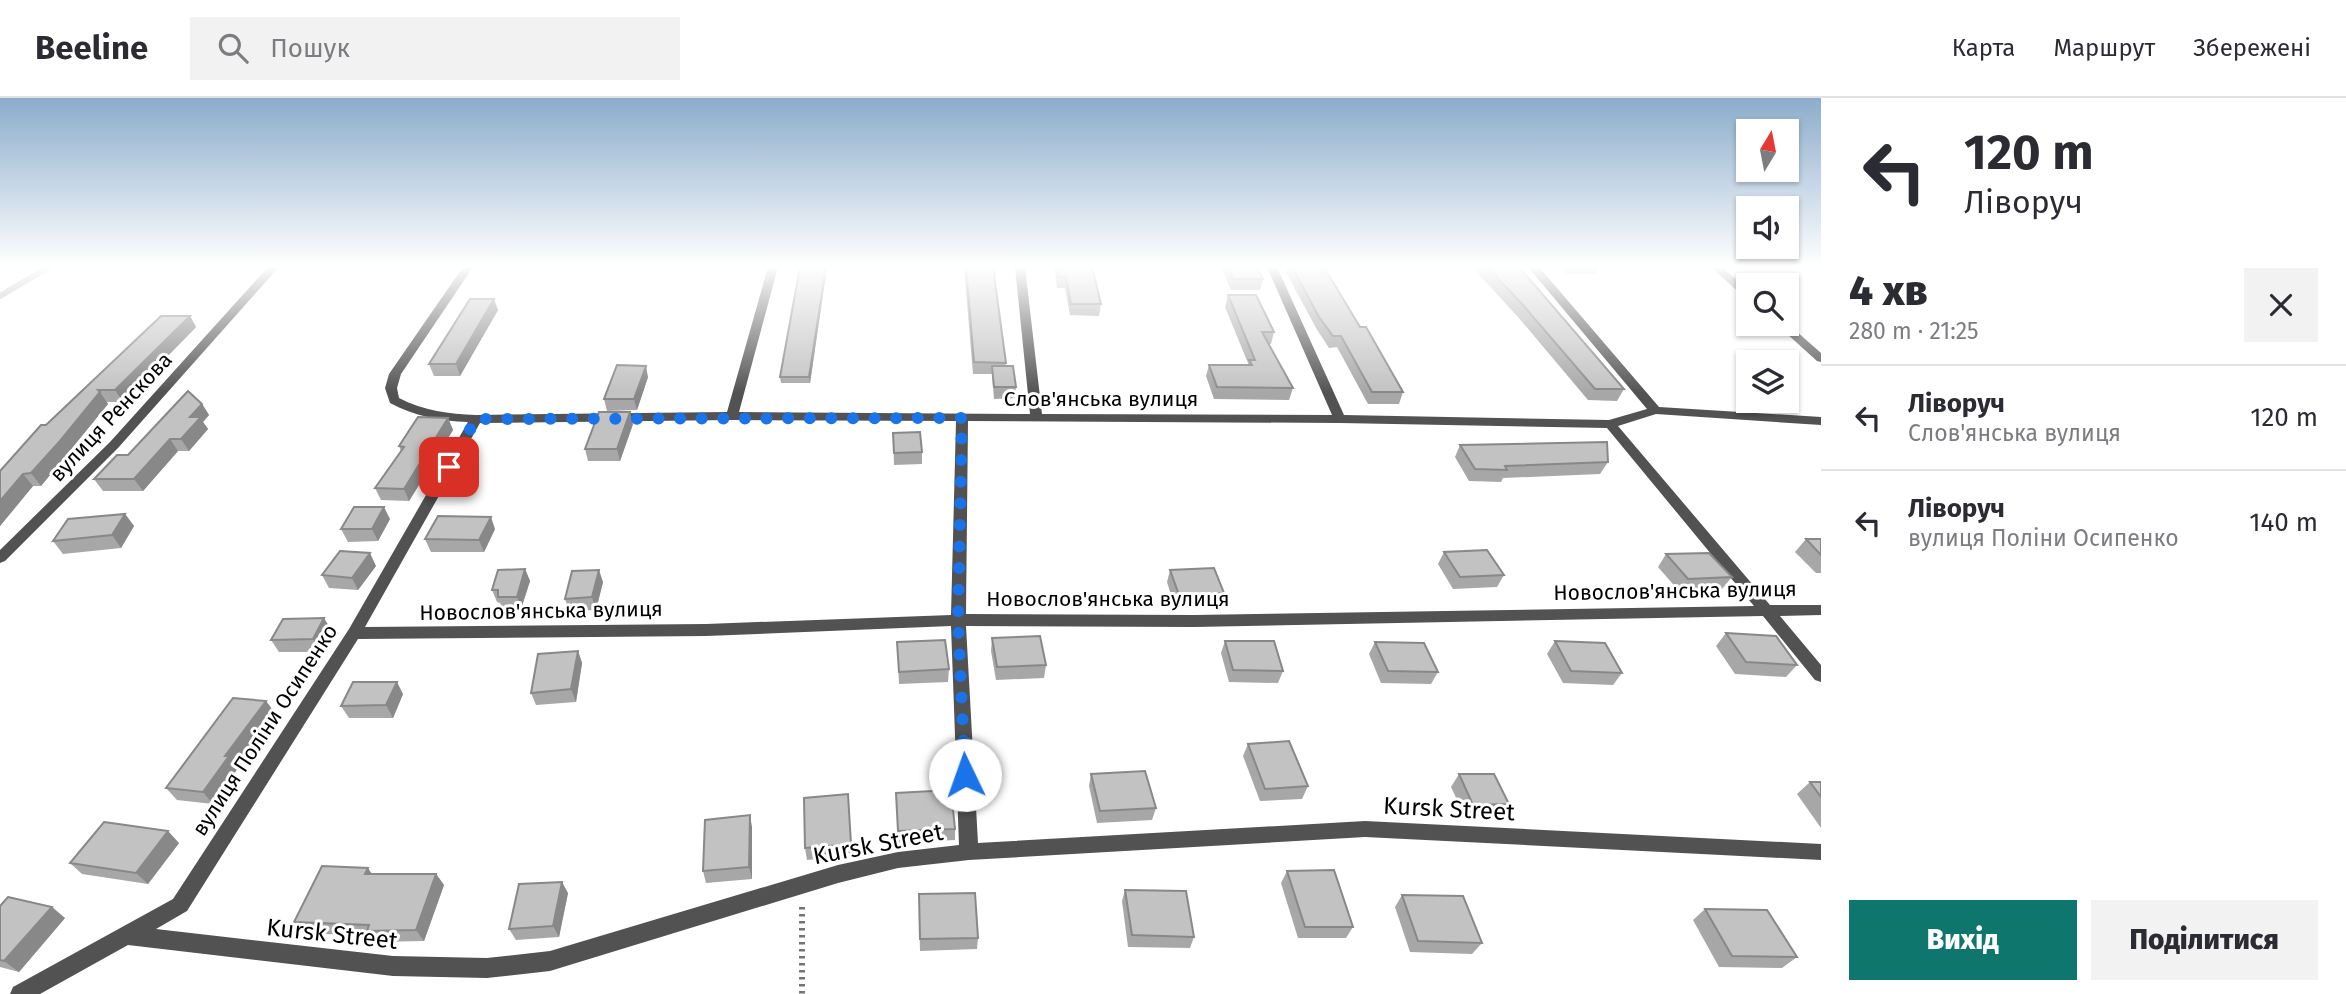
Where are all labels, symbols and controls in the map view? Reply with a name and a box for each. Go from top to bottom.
search box [190,17,680,80]
text: Beeline [35,28,148,68]
icon: search [214,29,252,67]
text: Пошук [270,33,350,64]
text: Карта [1952,34,2015,62]
text: Маршрут [2053,34,2155,62]
text: Збережені [2193,34,2311,62]
north arrow [1736,119,1799,182]
map controls [1736,119,1799,413]
text: 120 m [1964,123,2094,182]
icon: left [1849,126,1940,217]
text: Ліворуч [1964,183,2083,221]
button: sound [1736,196,1799,259]
text: 4 хв [1849,266,1928,316]
button: close [2244,268,2318,342]
button: search [1736,273,1799,336]
text: 280 m · 21:25 [1849,317,1979,345]
street label: вулиця Ренскова [44,347,178,487]
button: layers [1736,350,1799,413]
street label: Слов'янська вулиця [1004,386,1198,412]
text: Ліворуч [1908,388,2005,419]
icon: left [1849,399,1887,437]
text: 120 m [2250,402,2318,433]
text: Слов'янська вулиця [1908,419,2121,447]
pin [419,437,479,497]
icon: arrive [430,448,468,486]
text: Ліворуч [1908,493,2005,524]
icon: left [1849,504,1887,542]
text: 140 m [2249,507,2318,538]
text: вулиця Поліни Осипенко [1908,524,2179,552]
street label: Новослов'янська вулиця [1553,576,1797,606]
street label: Новослов'янська вулиця [986,586,1230,612]
street label: Новослов'янська вулиця [419,596,663,626]
street label: вулиця Поліни Осипенко [187,619,343,841]
position arrow [928,738,1002,812]
street label: Kursk Street [1382,792,1516,826]
street label: Kursk Street [811,818,946,870]
button: Вихід [1849,900,2077,980]
button: Поділитися [2091,900,2318,980]
street label: Kursk Street [265,913,399,955]

